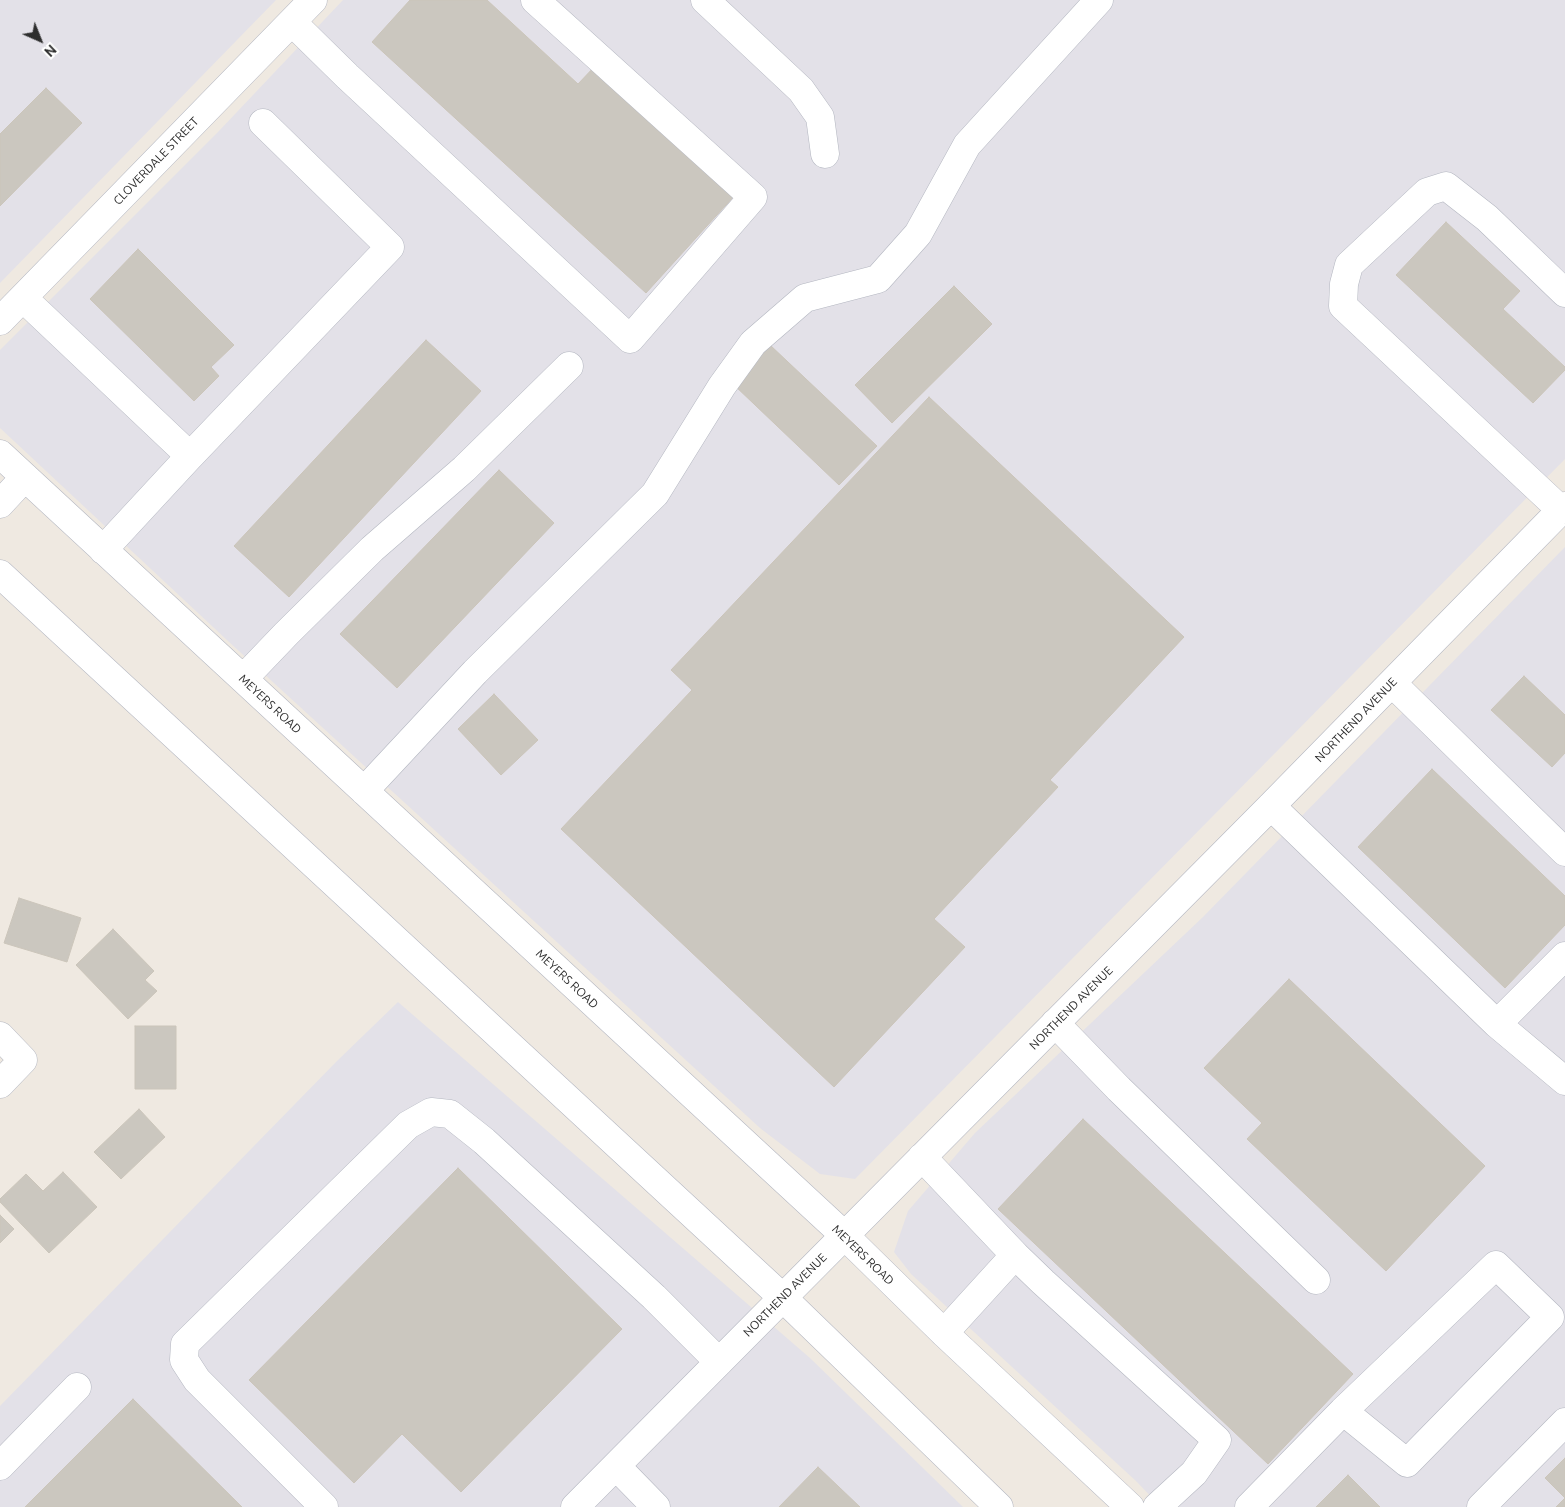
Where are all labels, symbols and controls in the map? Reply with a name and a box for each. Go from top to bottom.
north arrow [15,15,65,65]
text: N [41,41,60,60]
street label: CLOVERDALE STREET [110,114,202,208]
street label: MEYERS ROAD [236,671,304,737]
street label: NORTHEND AVENUE [1312,675,1400,765]
street label: MEYERS ROAD [533,946,601,1012]
street label: NORTHEND AVENUE [1026,963,1116,1053]
street label: MEYERS ROAD [829,1222,897,1288]
street label: NORTHEND AVENUE [740,1250,830,1340]

